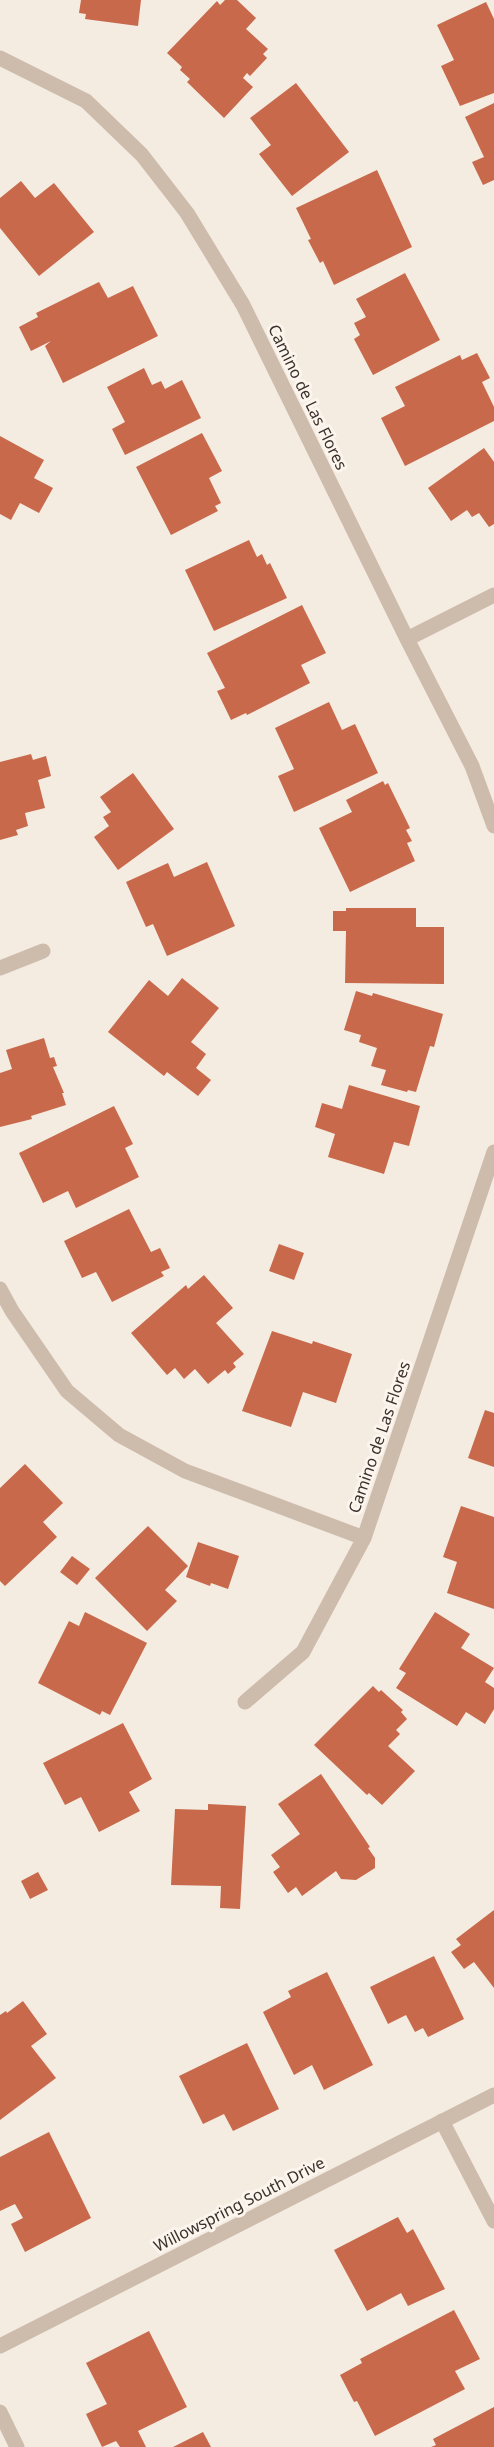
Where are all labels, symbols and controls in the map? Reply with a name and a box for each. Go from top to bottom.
street label: Camino de Las Flores [263,321,353,473]
street label: Camino de Las Flores [343,1358,415,1516]
street label: Willowspring South Drive [150,2151,328,2257]

